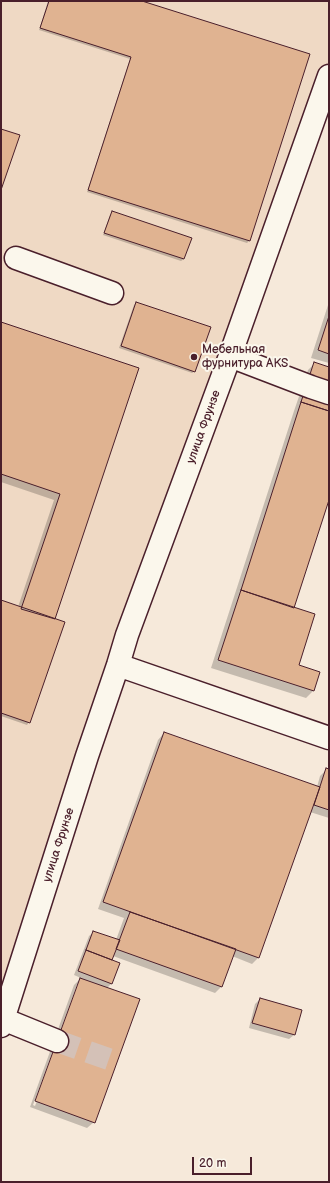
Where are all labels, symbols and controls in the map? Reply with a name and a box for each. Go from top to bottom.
place label: Мебельная фурнитура AKS [202,343,288,371]
marker: Мебельная фурнитура AKS [189,352,199,362]
street label: улица Фрунзе [184,388,224,466]
street label: улица Фрунзе [40,806,78,884]
scale bar [194,1149,254,1175]
text: 20 m [199,1156,226,1171]

